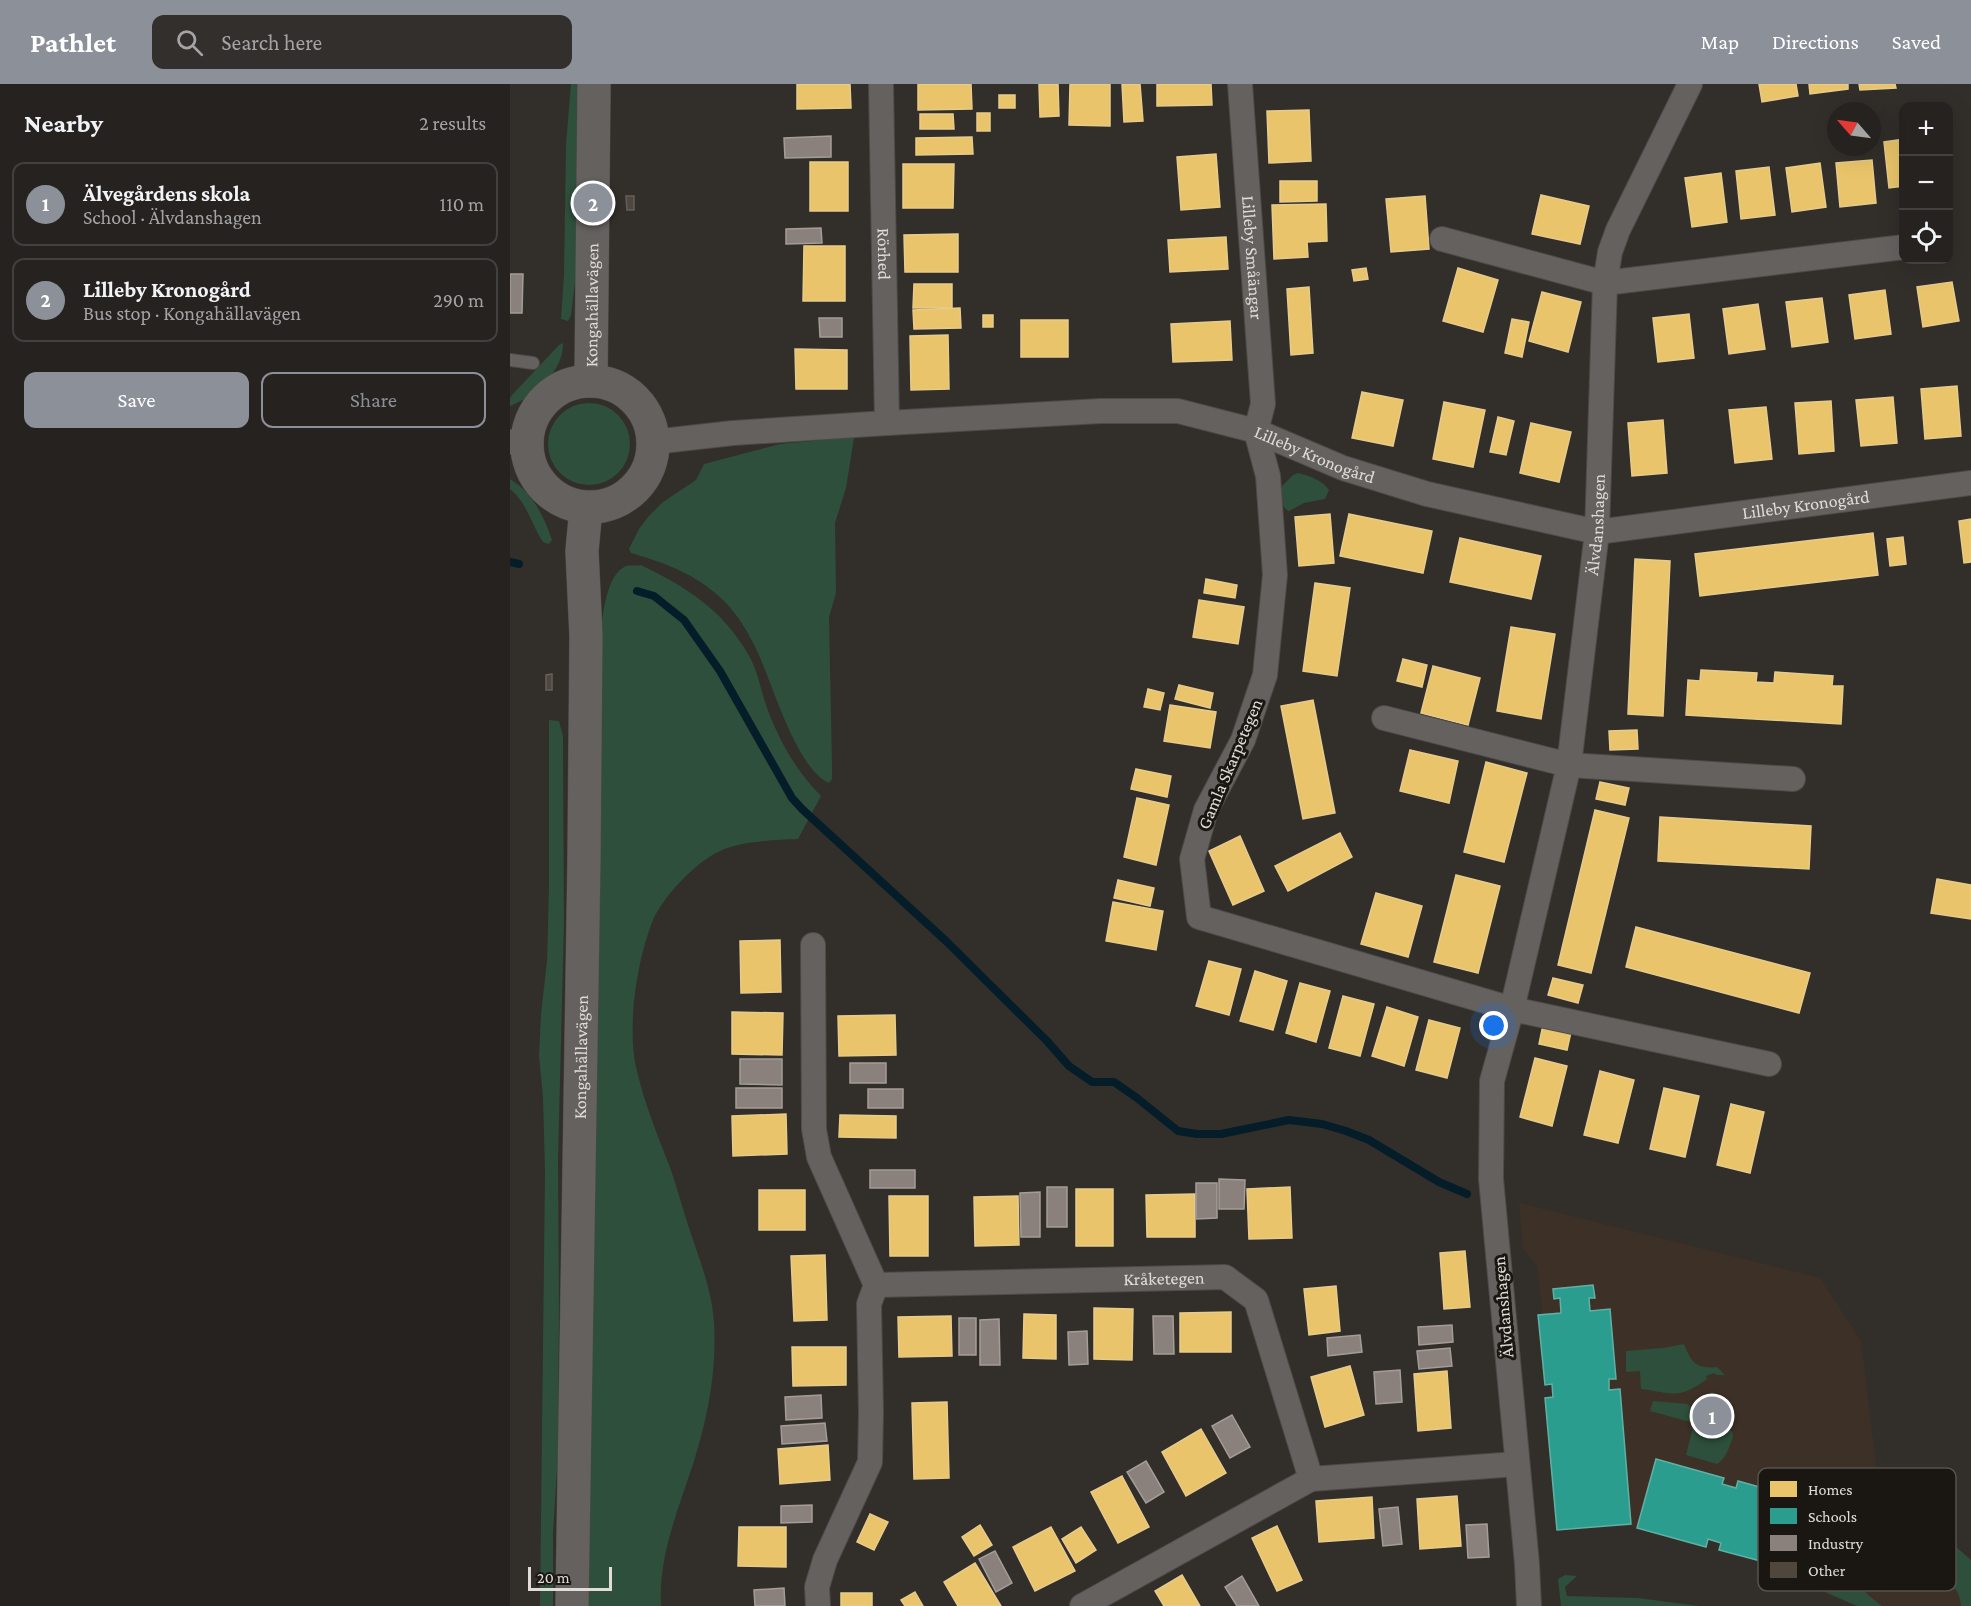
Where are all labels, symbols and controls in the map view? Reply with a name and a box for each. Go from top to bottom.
search box [152,15,572,69]
icon: search [173,26,206,59]
text: Pathlet [30,27,116,58]
text: Search here [221,30,322,55]
text: Map [1701,30,1739,54]
text: Directions [1772,30,1859,54]
text: Saved [1892,30,1941,54]
north arrow [1827,102,1881,156]
map controls [1899,102,1953,264]
button: + [1899,102,1953,156]
text: Nearby [24,109,103,138]
text: 2 results [419,112,486,134]
button: − [1899,156,1953,210]
pin: 2 [574,180,613,226]
text: Älvegårdens skola [83,181,250,206]
text: 1 [42,193,49,215]
text: 110 m [440,193,484,215]
street label: Lilleby Småängar [1238,195,1267,321]
text: School · Älvdanshagen [83,206,262,228]
button: locate [1899,210,1953,264]
street label: Rörhed [874,228,894,281]
street label: Kongahällavägen [581,242,602,367]
text: Lilleby Kronogård [83,277,251,302]
text: 2 [40,289,51,311]
text: 290 m [433,289,484,311]
text: Bus stop · Kongahällavägen [83,302,301,324]
button: Save [24,372,249,428]
button: Share [261,372,486,428]
street label: Lilleby Kronogård [1251,421,1378,487]
street label: Älvdanshagen [1582,473,1609,577]
street label: Lilleby Kronogård [1741,486,1871,523]
street label: Gamla Skarpetegen [1194,696,1267,832]
street label: Kongahällavägen [570,994,592,1119]
your location [1479,1011,1508,1040]
street label: Älvdanshagen [1489,1255,1517,1359]
street label: Kråketegen [1123,1267,1205,1289]
pin: 1 [1692,1394,1732,1438]
legend [1758,1468,1956,1591]
text: Homes [1808,1481,1853,1498]
text: Schools [1808,1508,1857,1525]
text: Industry [1808,1535,1864,1553]
text: Other [1808,1562,1846,1579]
scale bar [528,1564,612,1592]
text: 20 m [537,1569,570,1586]

